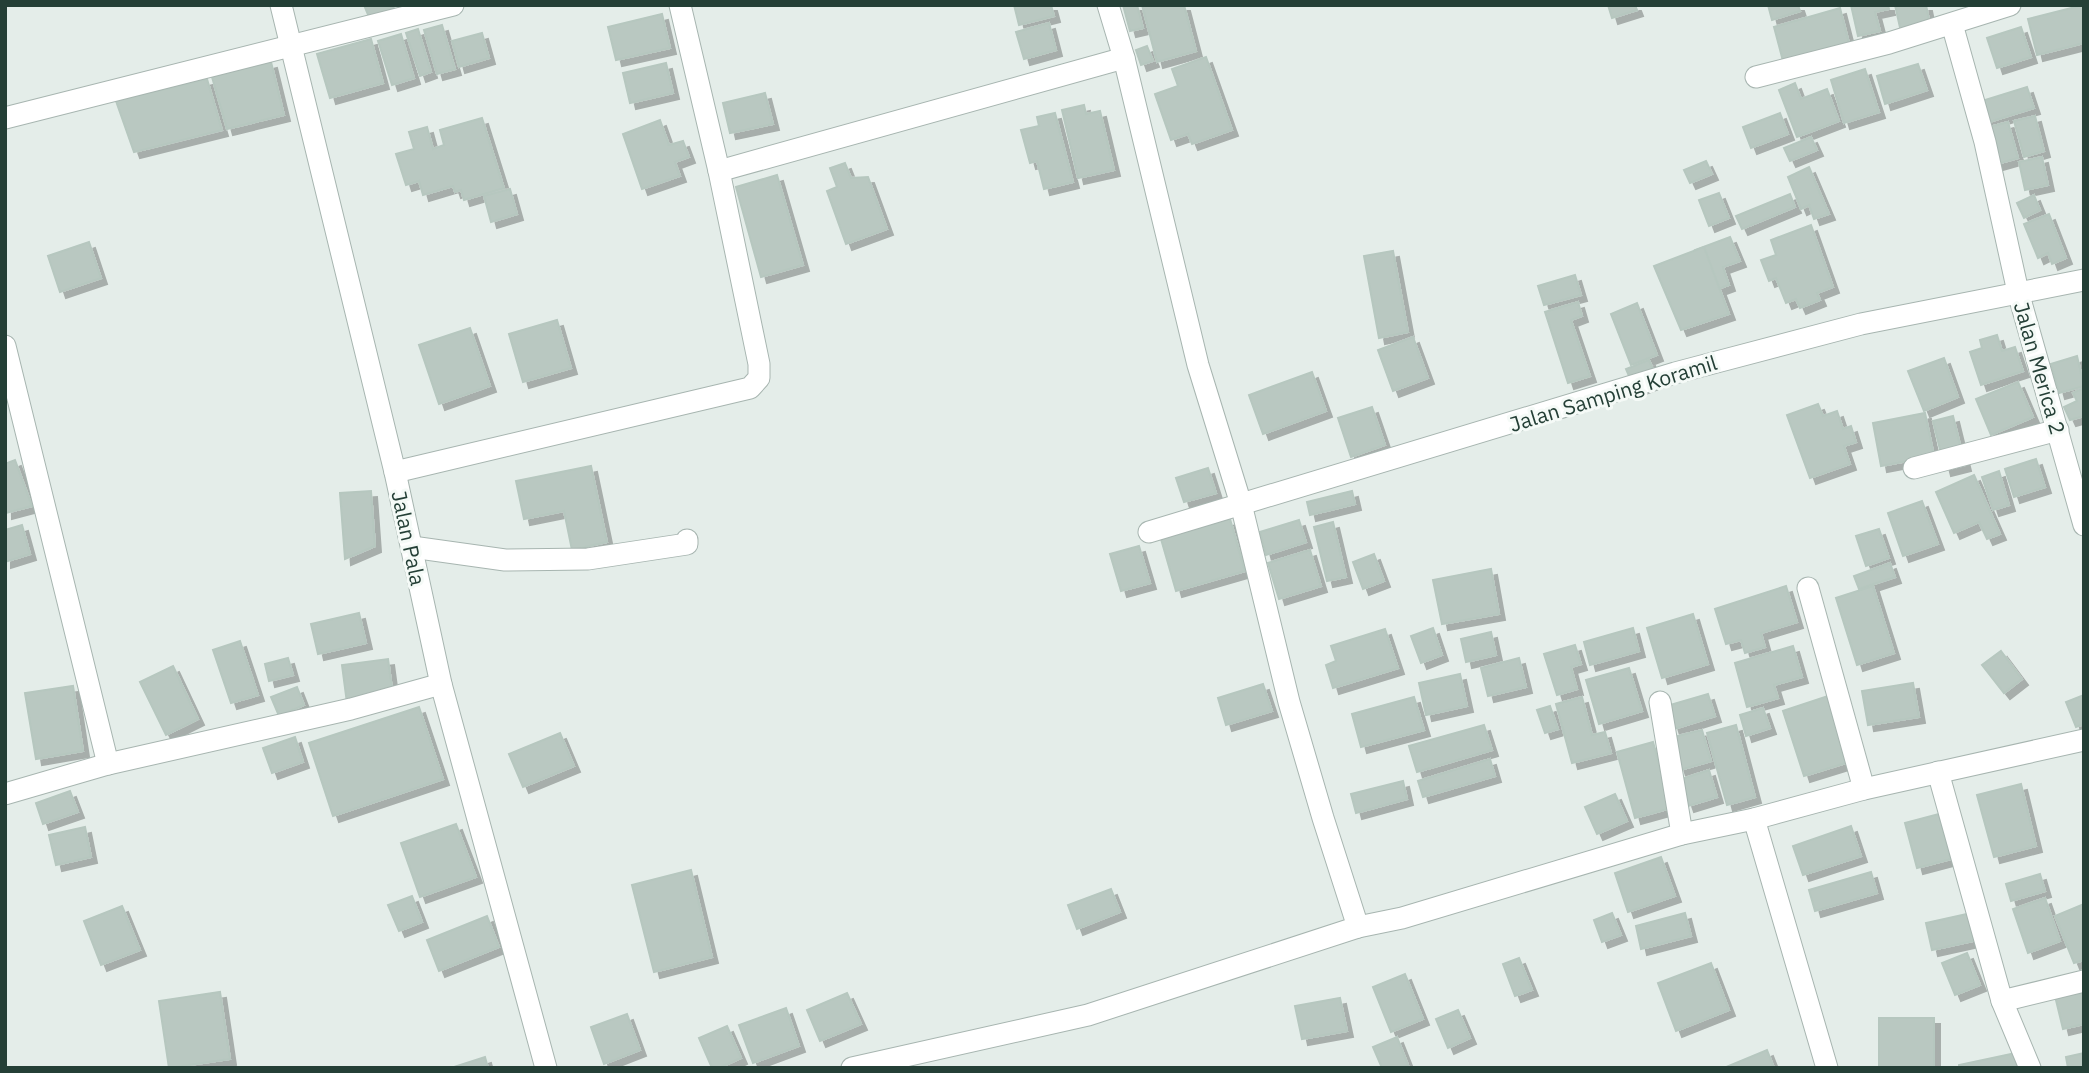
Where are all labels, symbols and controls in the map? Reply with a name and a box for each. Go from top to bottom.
street label: Jalan Merica 2 [2008,298,2072,438]
street label: Jalan Samping Koramil [1506,348,1720,438]
street label: Jalan Pala [385,488,433,588]

